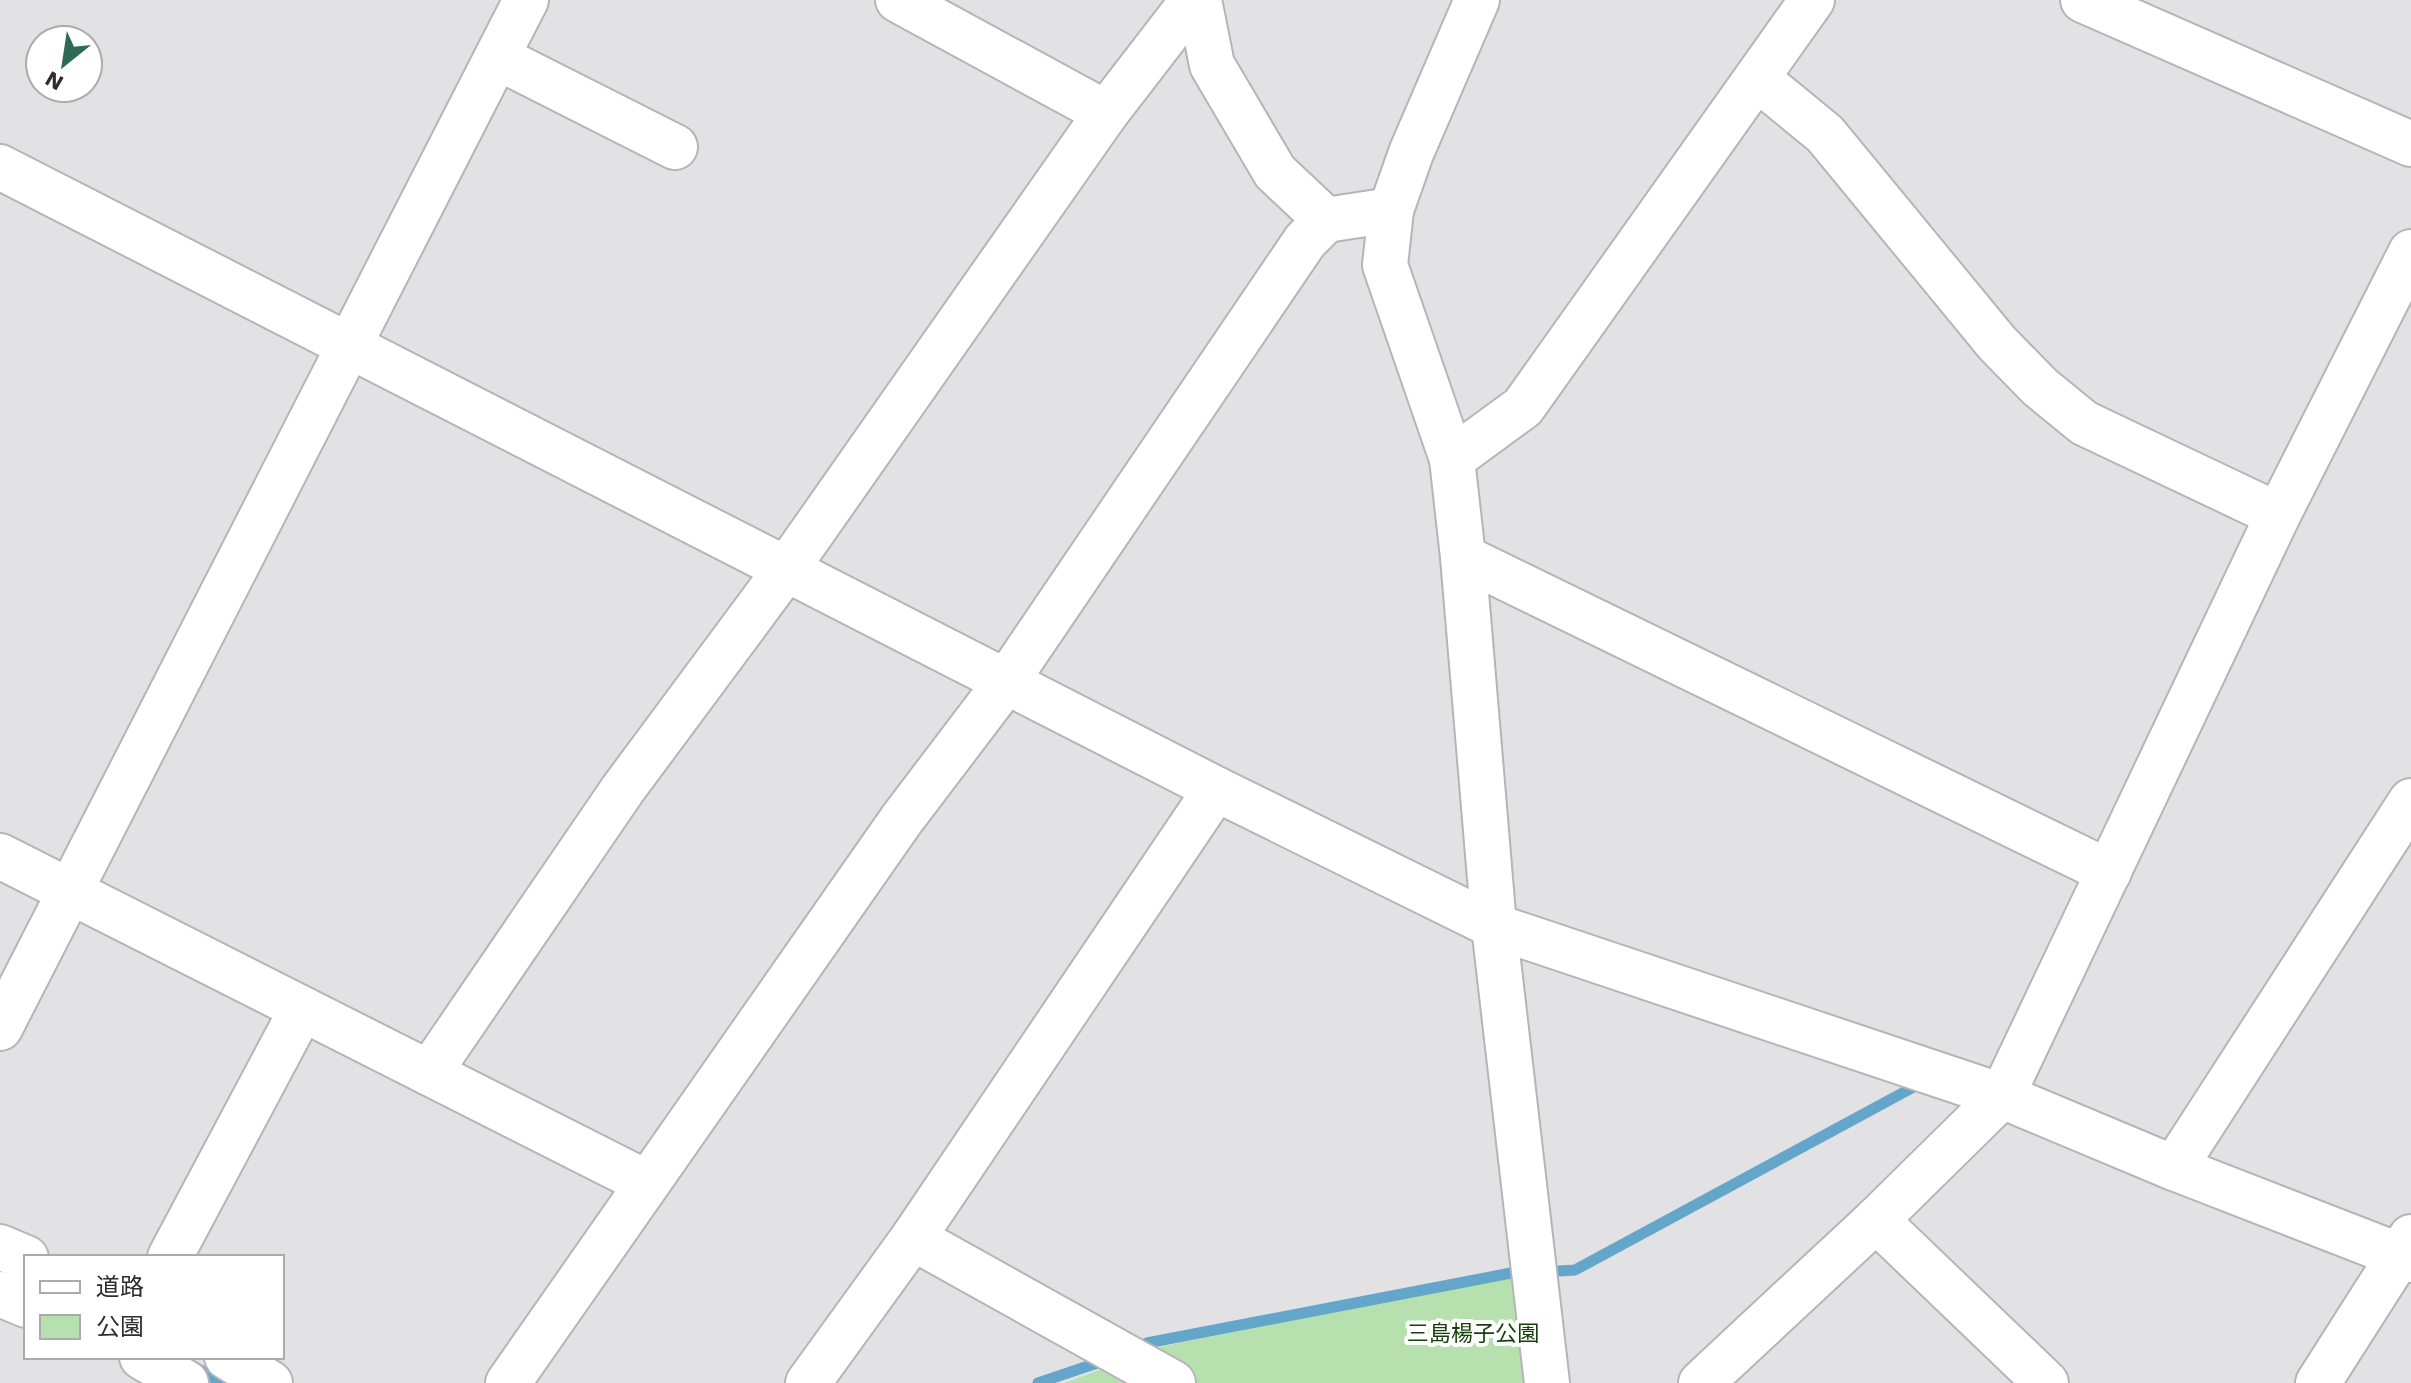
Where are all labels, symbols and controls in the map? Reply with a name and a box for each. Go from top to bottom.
north arrow [24,24,104,104]
text: N [41,66,68,96]
legend [24,1255,284,1359]
text: 道路 [96,1273,144,1301]
text: 公園 [96,1313,144,1341]
park label: 三島楊子公園 [1407,1321,1539,1346]

